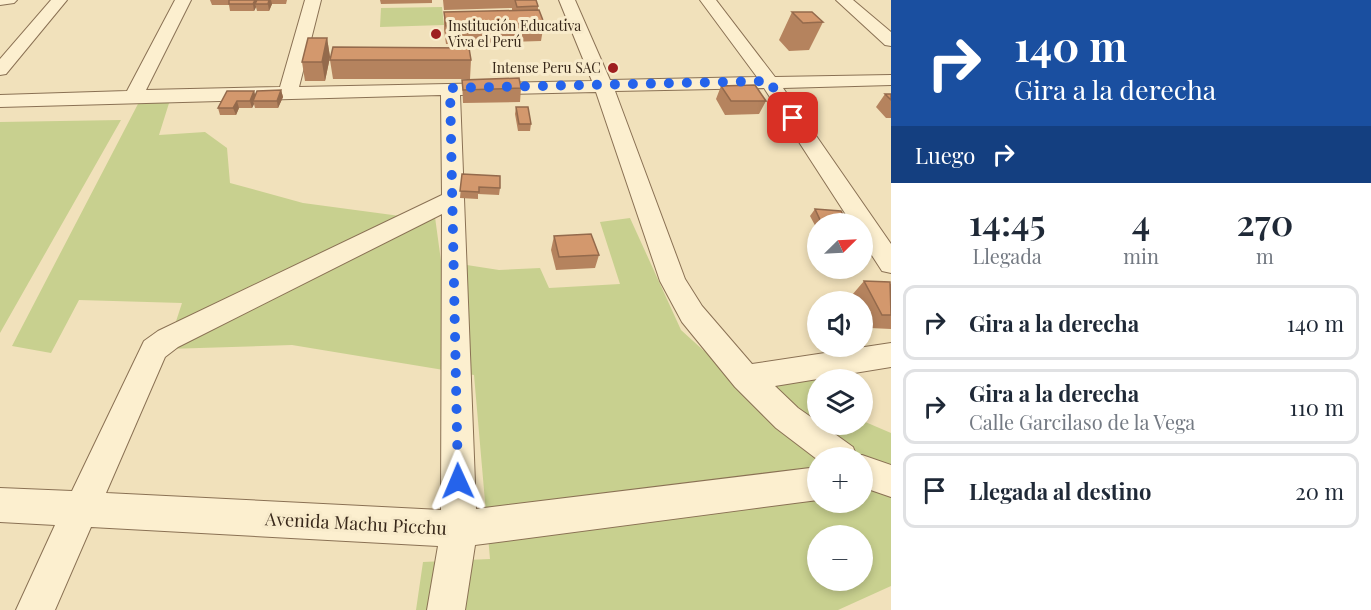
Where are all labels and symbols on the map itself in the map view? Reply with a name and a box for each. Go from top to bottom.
place label: Institución Educativa Viva el Perú [447,16,581,51]
marker: Institución Educativa Viva el Perú [429,27,443,41]
place label: Intense Peru SAC [492,58,601,77]
marker: Intense Peru SAC [606,61,620,75]
pin [767,92,818,143]
north arrow [807,213,873,279]
position arrow [426,449,490,513]
street label: Avenida Machu Picchu [264,506,448,540]

